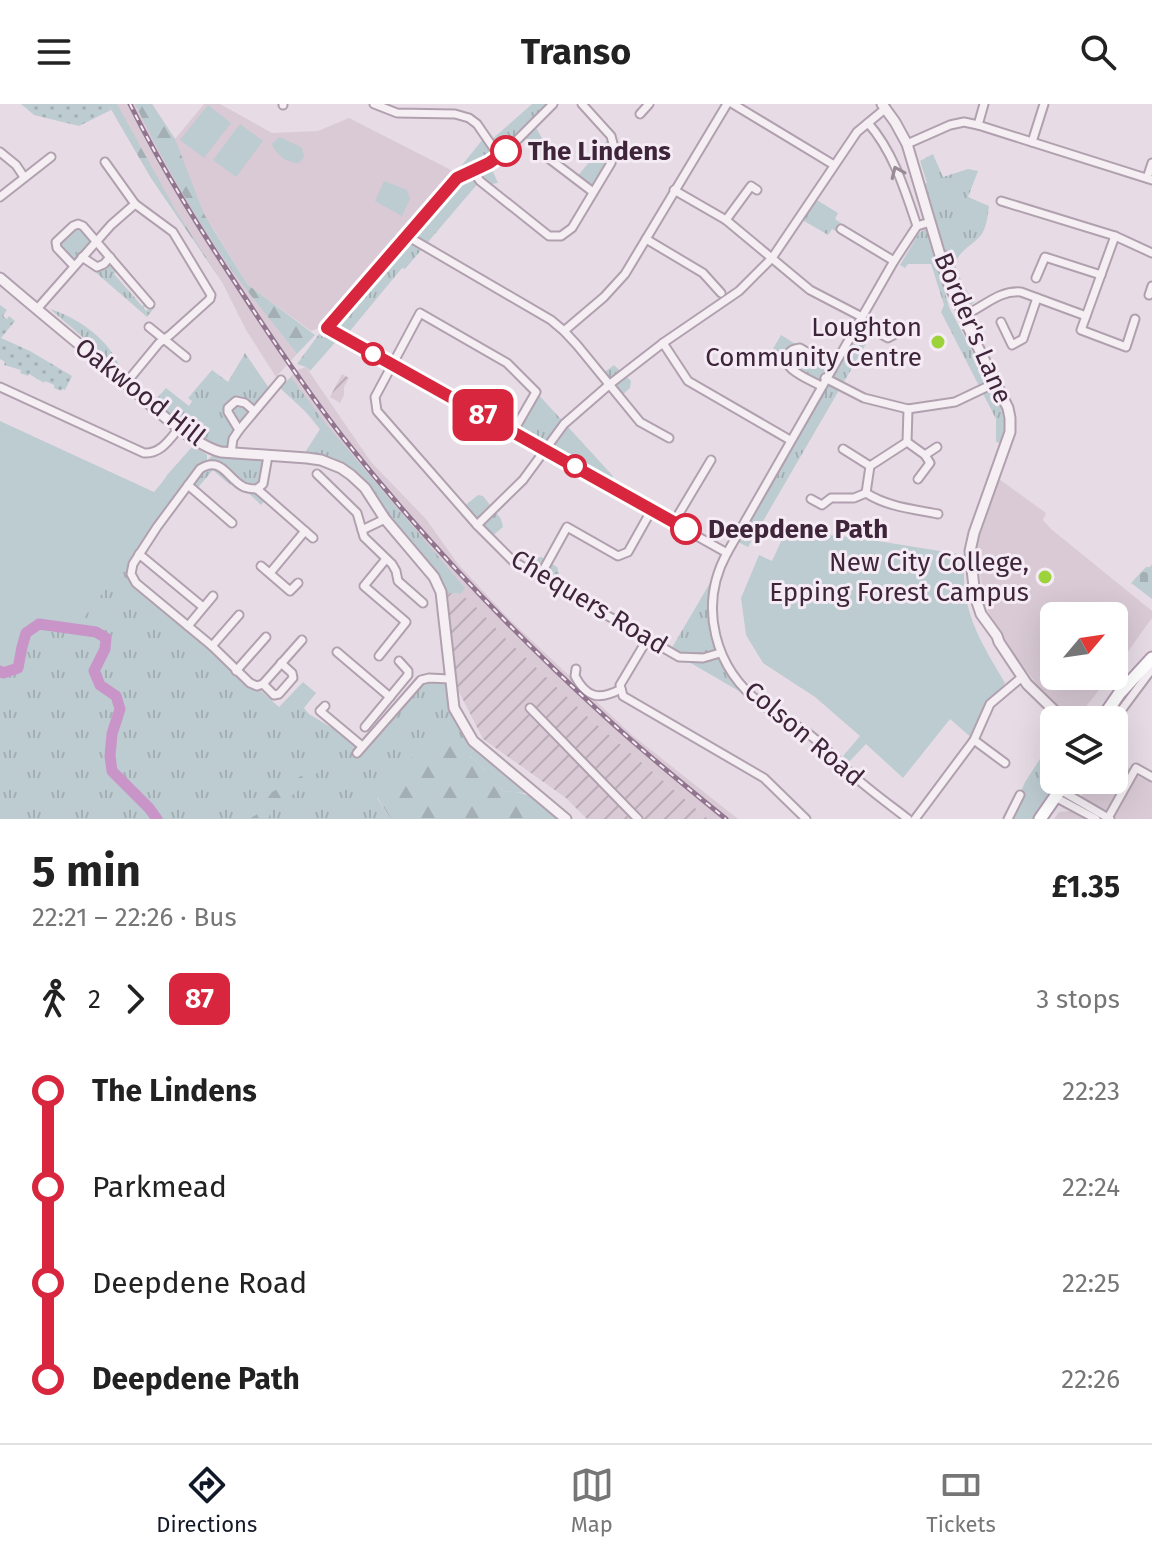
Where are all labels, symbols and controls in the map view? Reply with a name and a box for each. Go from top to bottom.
icon: menu [32,30,76,74]
text: Transo [521,30,631,74]
icon: search [1076,30,1120,74]
marker: The Lindens [491,136,521,166]
place label: The Lindens [528,136,671,167]
one-way arrow [891,166,907,180]
street label: Border's Lane [927,248,1019,408]
place label: Loughton Community Centre [705,312,922,373]
street label: Oakwood Hill [69,331,212,453]
marker: Loughton Community Centre [929,333,947,351]
unlabelled marker [362,343,384,365]
line badge: 87 [447,389,519,441]
text: 87 [469,398,497,431]
unlabelled marker [564,455,586,477]
marker: Deepdene Path [671,514,701,544]
place label: Deepdene Path [708,514,888,545]
street label: Chequers Road [505,543,673,661]
place label: New City College, Epping Forest Campus [769,547,1029,608]
marker: New City College, Epping Forest Campus [1036,568,1054,586]
north arrow [1040,602,1128,690]
map controls [1040,602,1128,794]
street label: Colson Road [738,675,870,793]
button: layers [1040,706,1128,794]
text: 5 min [32,845,141,898]
text: £1.35 [1052,869,1120,905]
text: 22:21 – 22:26 · Bus [32,902,237,933]
icon: walk [32,977,76,1021]
icon: forward [113,977,157,1021]
text: 87 [185,982,214,1015]
text: 2 [88,984,101,1015]
text: 3 stops [1036,984,1120,1015]
text: The Lindens [92,1073,257,1109]
text: 22:23 [1062,1076,1120,1107]
text: Parkmead [92,1169,227,1205]
text: 22:24 [1062,1172,1120,1203]
text: Deepdene Road [92,1265,307,1301]
text: 22:25 [1062,1268,1120,1299]
text: Deepdene Path [92,1361,300,1397]
text: 22:26 [1061,1364,1120,1395]
tab: Directions [156,1463,257,1538]
tab: Map [570,1463,614,1538]
tab: Tickets [926,1463,996,1538]

